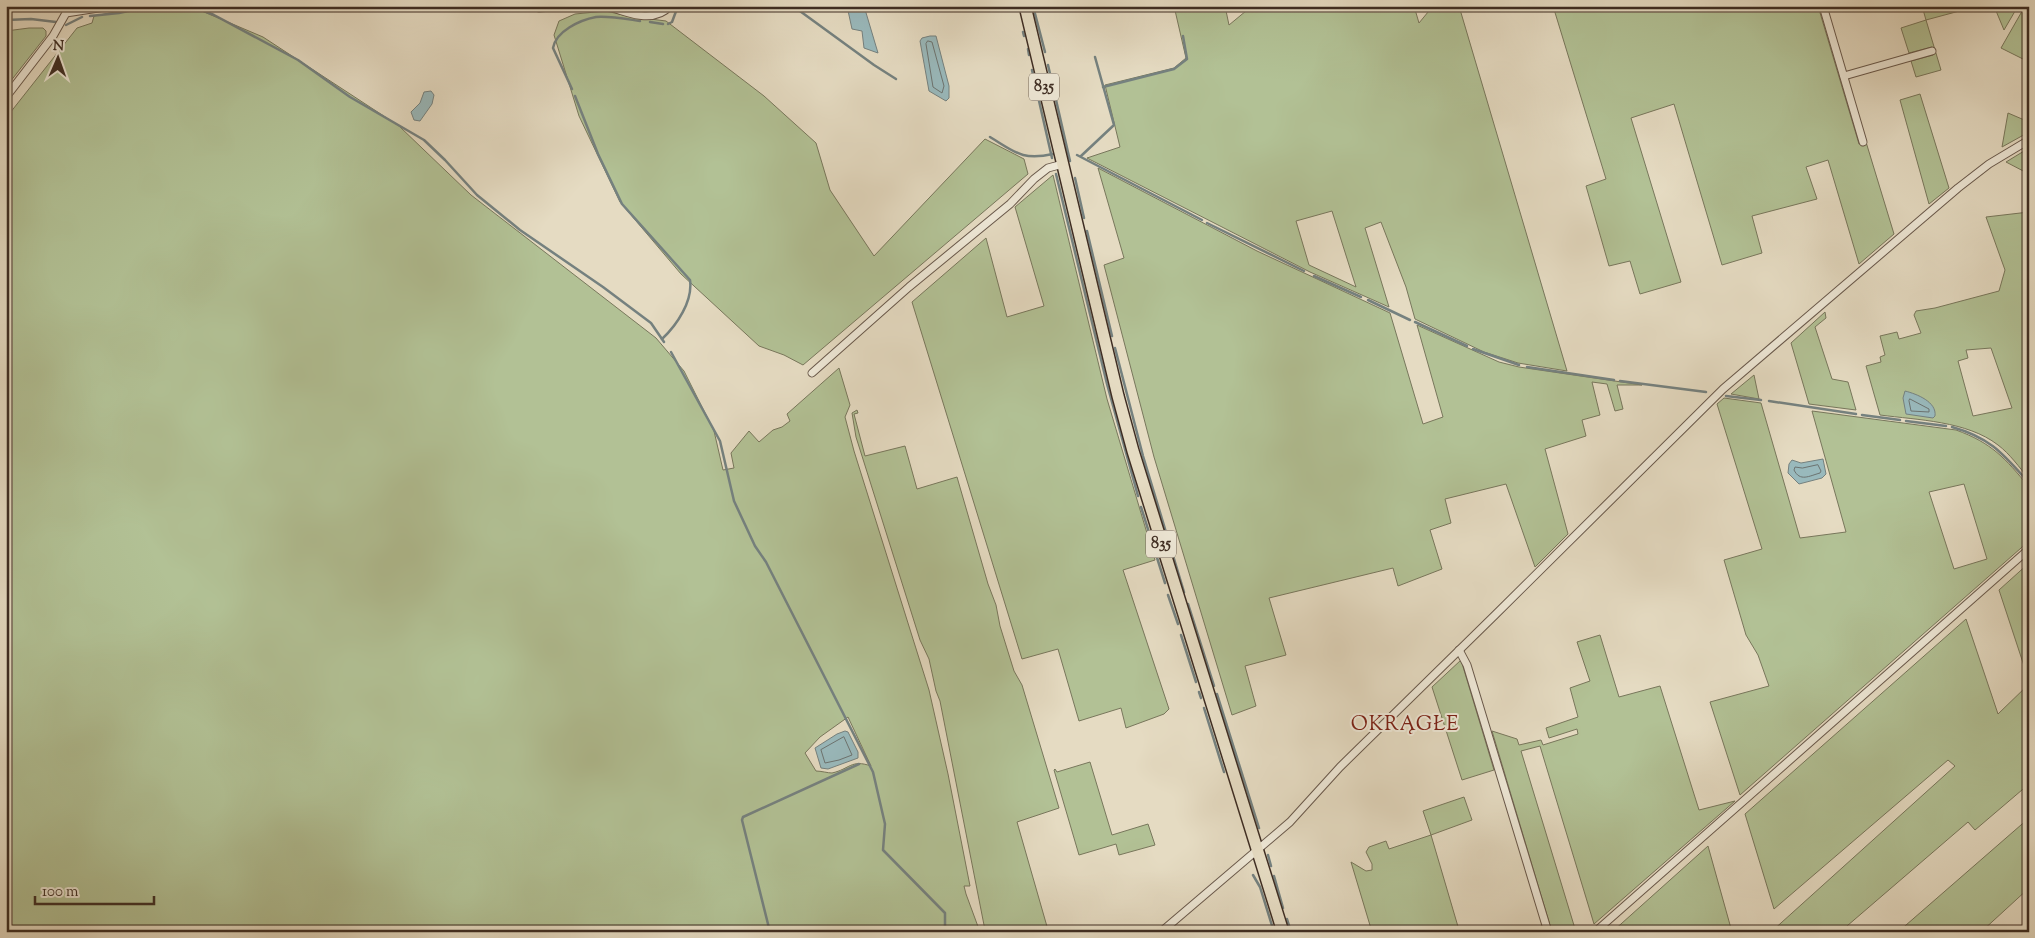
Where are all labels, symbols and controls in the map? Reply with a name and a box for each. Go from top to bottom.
north arrow [32,32,82,82]
text: N [52,37,64,57]
road number: 835 [1029,74,1059,100]
road number: 835 [1146,530,1176,558]
district label: OKRĄGŁE [1351,711,1459,740]
scale bar [35,873,154,905]
text: 100 m [42,882,79,903]

